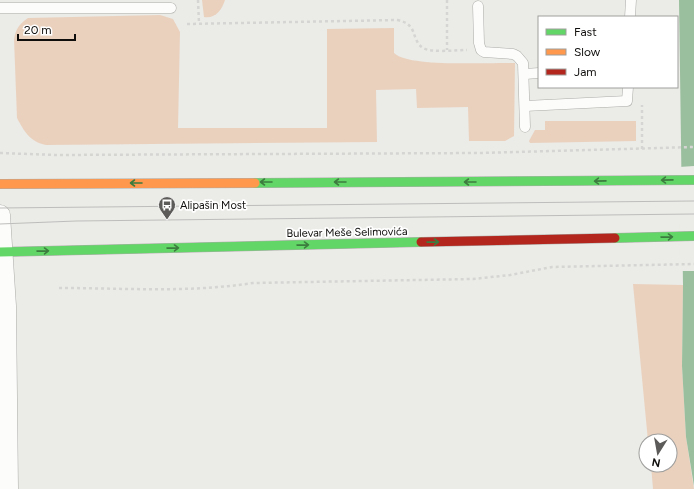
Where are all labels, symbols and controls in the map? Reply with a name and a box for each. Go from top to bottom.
scale bar [18,16,75,42]
legend [538,16,678,88]
text: 20 m [24,23,52,37]
text: Fast [574,25,597,39]
text: Slow [574,45,601,59]
text: Jam [574,65,597,79]
one-way arrow [661,176,674,184]
one-way arrow [594,177,607,185]
one-way arrow [334,178,347,186]
one-way arrow [464,178,477,186]
one-way arrow [130,179,143,187]
one-way arrow [260,179,273,186]
bus stop icon: Alipašin Most [157,195,177,220]
place label: Alipašin Most [180,199,246,212]
street label: Bulevar Meše Selimovića [286,225,408,240]
one-way arrow [660,233,673,241]
one-way arrow [426,238,439,246]
one-way arrow [296,241,309,249]
one-way arrow [166,244,179,252]
one-way arrow [36,247,49,255]
north arrow [638,433,678,473]
text: N [651,455,662,470]

